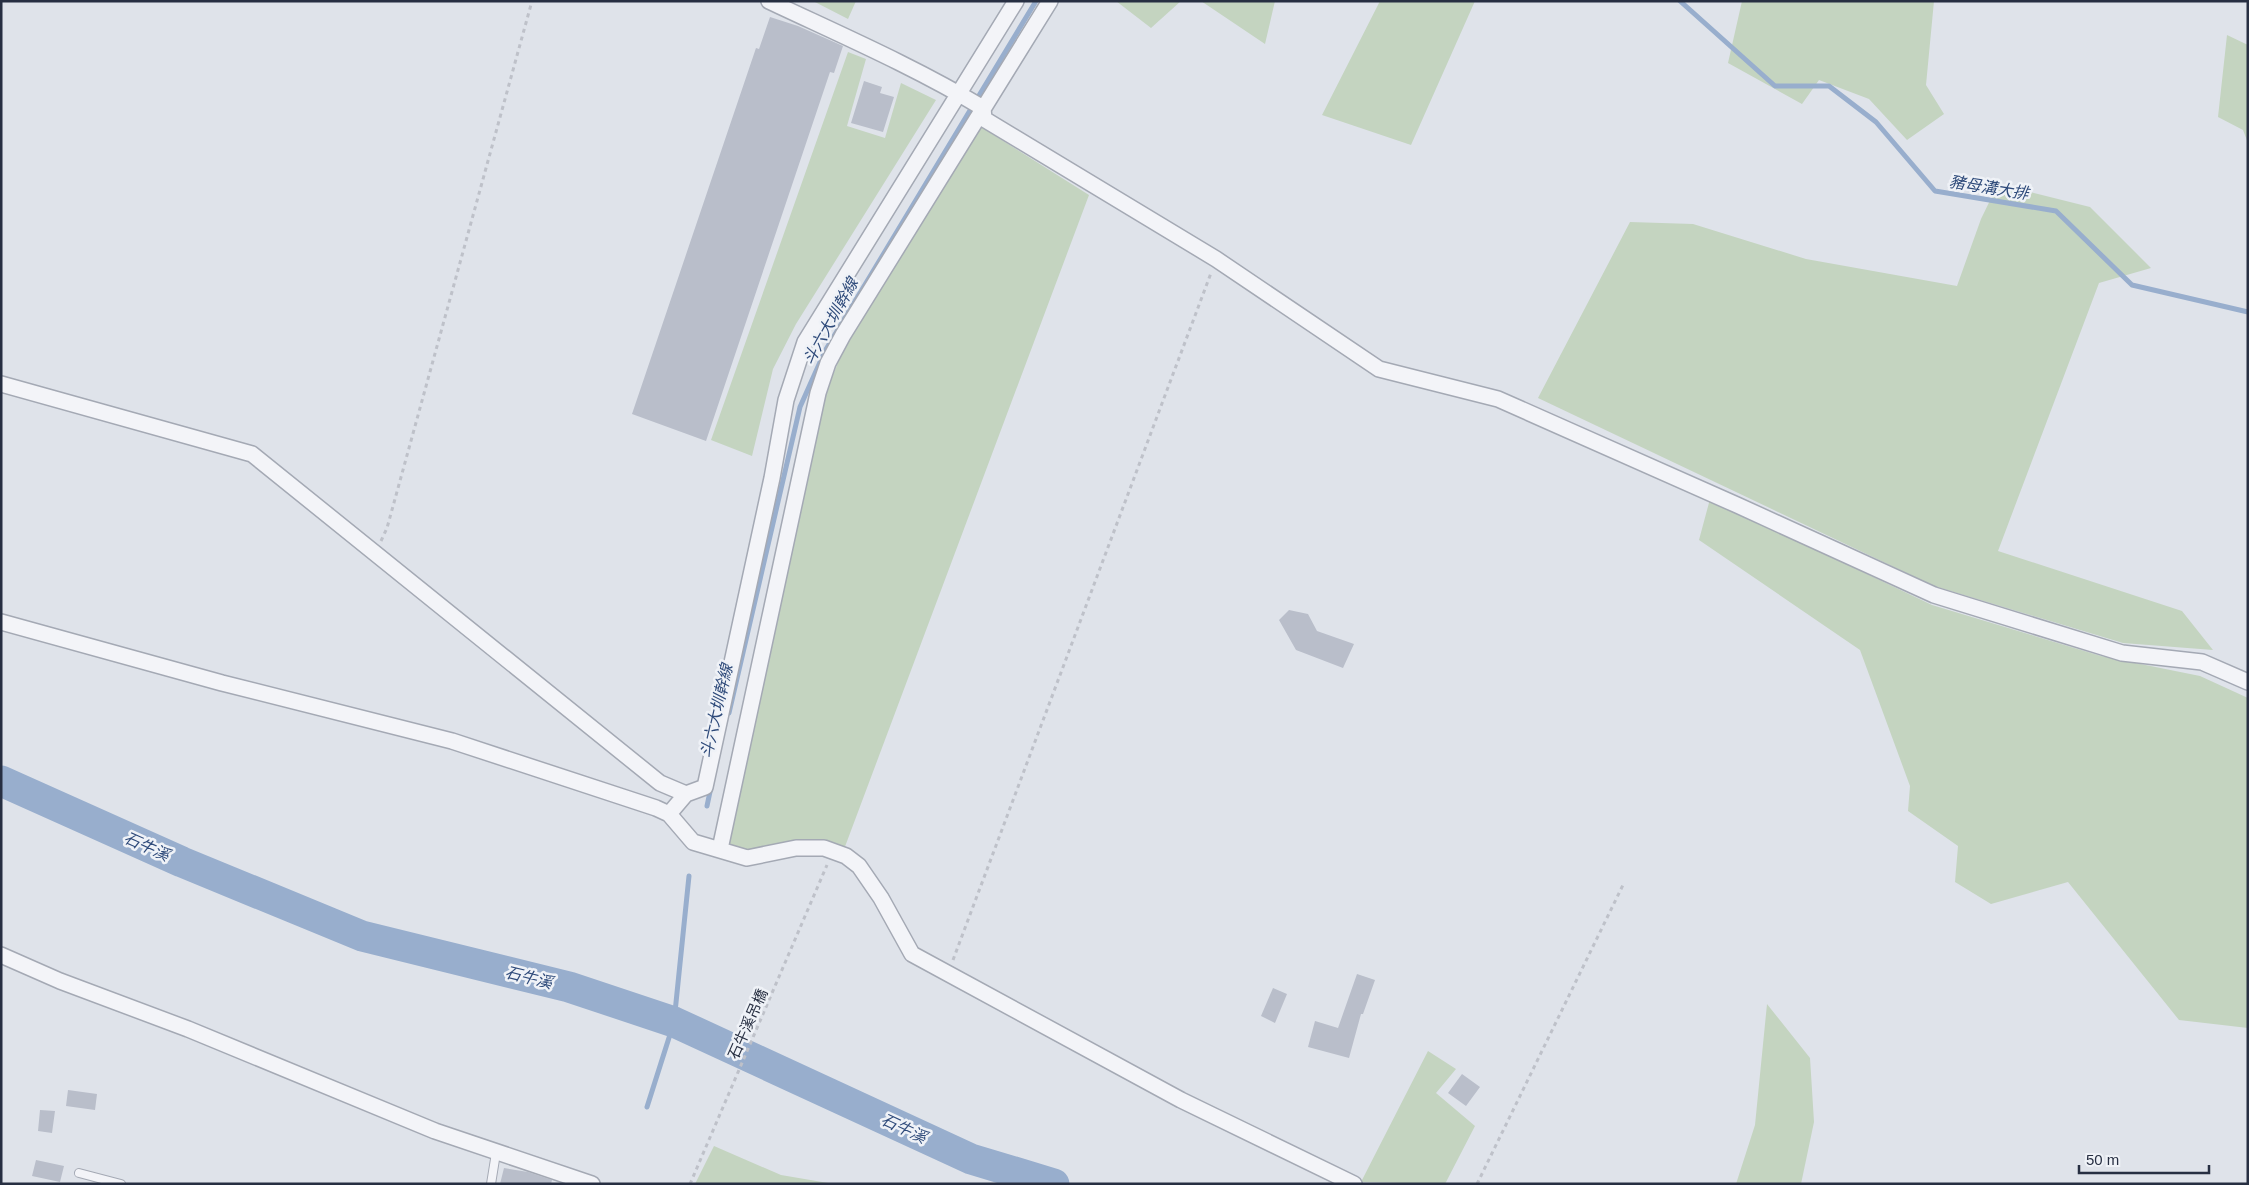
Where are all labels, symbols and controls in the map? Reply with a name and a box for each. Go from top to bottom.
water label: 豬母溝大排 [1948,173,2032,202]
water label: 斗六大圳幹線 [800,273,862,367]
water label: 斗六大圳幹線 [697,660,736,760]
water label: 石牛溪 [121,829,174,865]
water label: 石牛溪 [504,963,556,992]
street label: 石牛溪吊橋 [725,986,771,1062]
water label: 石牛溪 [878,1111,931,1147]
scale bar [2079,1142,2209,1174]
text: 50 m [2086,1151,2119,1168]

